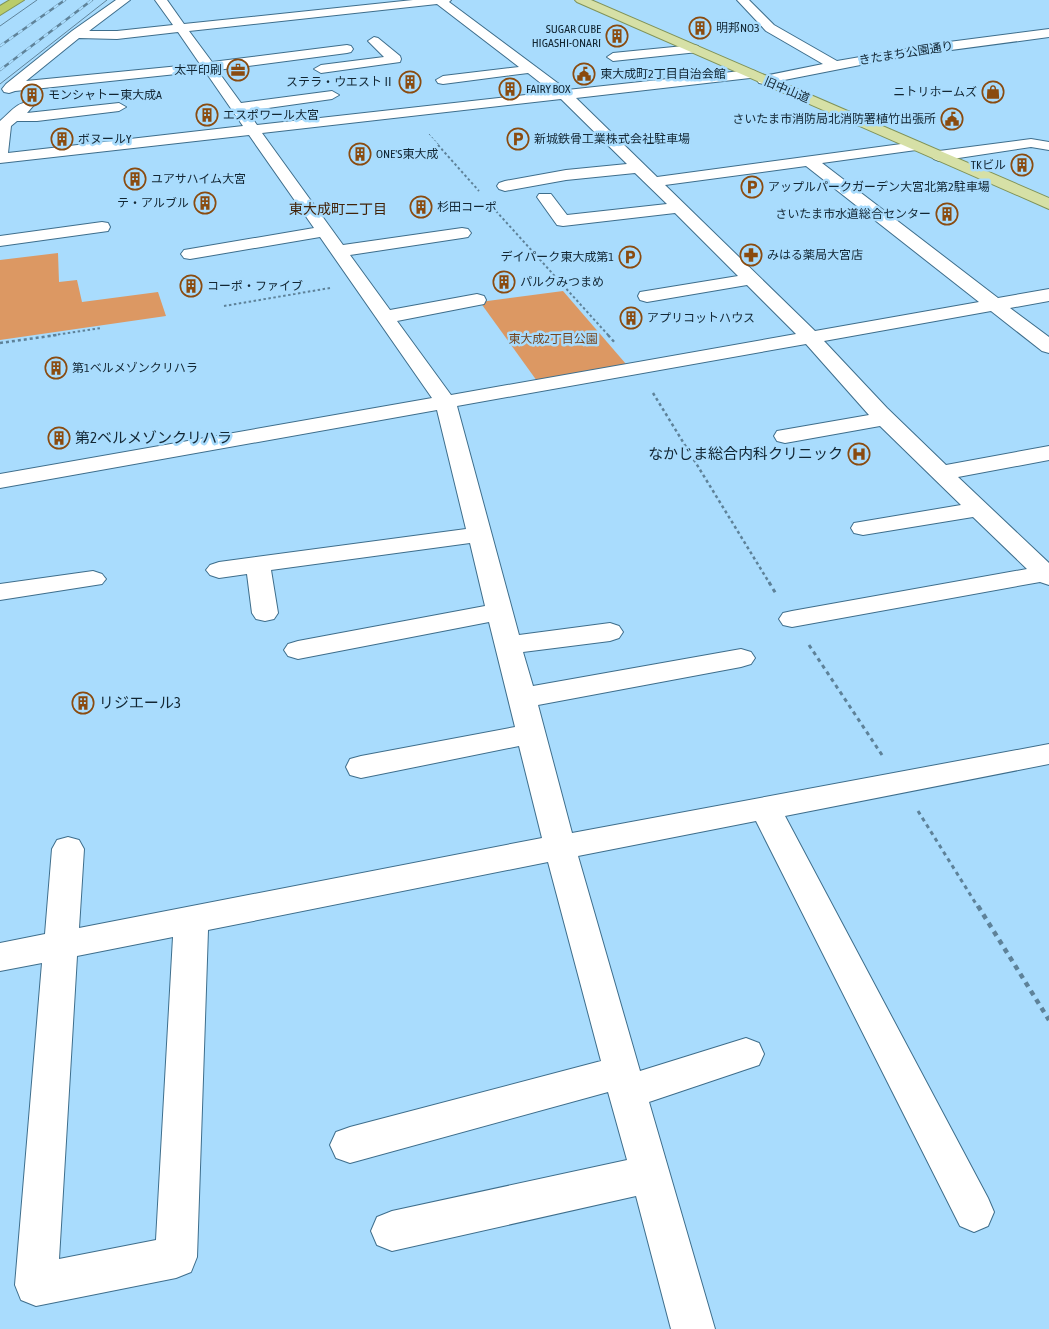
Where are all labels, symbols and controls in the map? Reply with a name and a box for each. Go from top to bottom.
building icon: 明邦NO3 [688,16,712,40]
place label: 明邦NO3 [716,21,760,35]
place label: SUGAR CUBE HIGASHI-ONARI [532,22,601,50]
building icon: SUGAR CUBE HIGASHI-ONARI [605,24,629,48]
street label: きたまち公園通り [858,39,954,67]
office icon: 太平印刷 [226,58,250,82]
public building icon: 東大成町2丁目自治会館 [572,62,596,86]
place label: 太平印刷 [174,63,222,77]
place label: 東大成町2丁目自治会館 [600,67,726,81]
building icon: ステラ・ウエストⅡ [398,70,422,94]
street label: 旧中山道 [762,74,812,106]
place label: ステラ・ウエストⅡ [286,75,394,89]
building icon: FAIRY BOX [498,77,522,101]
shop icon: ニトリホームズ [981,80,1005,104]
place label: FAIRY BOX [526,82,571,96]
building icon: モンシャトー東大成A [20,83,44,107]
place label: ニトリホームズ [893,85,977,99]
place label: モンシャトー東大成A [48,88,162,102]
building icon: エスポワール大宮 [195,103,219,127]
public building icon: さいたま市消防局北消防署植竹出張所 [940,107,964,131]
place label: エスポワール大宮 [223,108,319,122]
place label: さいたま市消防局北消防署植竹出張所 [732,112,936,126]
building icon: ボヌールY [50,127,74,151]
parking icon: 新城鉄骨工業株式会社駐車場 [506,127,530,151]
place label: ボヌールY [78,132,132,146]
place label: 新城鉄骨工業株式会社駐車場 [534,132,690,146]
building icon: ONE'S東大成 [348,142,372,166]
place label: ONE'S東大成 [376,147,438,161]
building icon: TKビル [1010,153,1034,177]
place label: TKビル [971,158,1006,172]
building icon: ユアサハイム大宮 [123,167,147,191]
place label: ユアサハイム大宮 [151,172,246,186]
parking icon: アップルパークガーデン大宮北第2駐車場 [740,175,764,199]
place label: アップルパークガーデン大宮北第2駐車場 [768,180,990,194]
building icon: テ・アルブル [193,191,217,215]
building icon: 杉田コーポ [409,195,433,219]
place label: テ・アルブル [117,196,189,210]
place label: 杉田コーポ [437,200,497,214]
district label: 東大成町二丁目 [289,201,387,217]
building icon: さいたま市水道総合センター [935,202,959,226]
place label: さいたま市水道総合センター [775,207,931,221]
pharmacy icon: みはる薬局大宮店 [739,243,763,267]
parking icon: デイパーク東大成第1 [618,245,642,269]
place label: みはる薬局大宮店 [767,248,863,262]
place label: デイパーク東大成第1 [501,250,614,264]
building icon: パルクみつまめ [492,270,516,294]
building icon: コーポ・ファイブ [179,274,203,298]
place label: パルクみつまめ [520,275,604,289]
place label: コーポ・ファイブ [207,279,303,293]
building icon: アプリコットハウス [619,306,643,330]
place label: アプリコットハウス [647,311,755,325]
park label: 東大成2丁目公園 [508,332,598,346]
building icon: 第1ベルメゾンクリハラ [44,356,68,380]
place label: 第1ベルメゾンクリハラ [72,361,198,375]
building icon: 第2ベルメゾンクリハラ [47,426,71,450]
place label: 第2ベルメゾンクリハラ [75,429,232,446]
hospital icon: なかじま総合内科クリニック [847,442,871,466]
place label: なかじま総合内科クリニック [648,445,843,462]
building icon: リジエール3 [71,691,95,715]
place label: リジエール3 [99,694,181,711]

